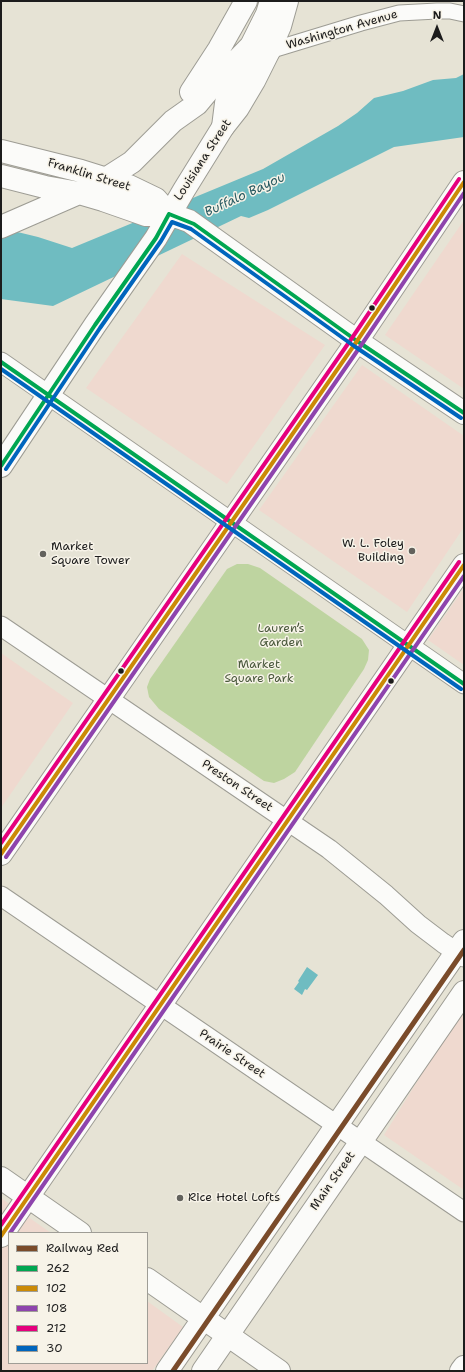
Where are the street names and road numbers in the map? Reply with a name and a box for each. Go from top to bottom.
street label: Washington Avenue [285,7,399,53]
street label: Louisiana Street [171,117,235,203]
street label: Franklin Street [46,156,132,194]
street label: Preston Street [199,757,275,815]
street label: Prairie Street [196,1027,268,1081]
street label: Main Street [307,1149,359,1213]

